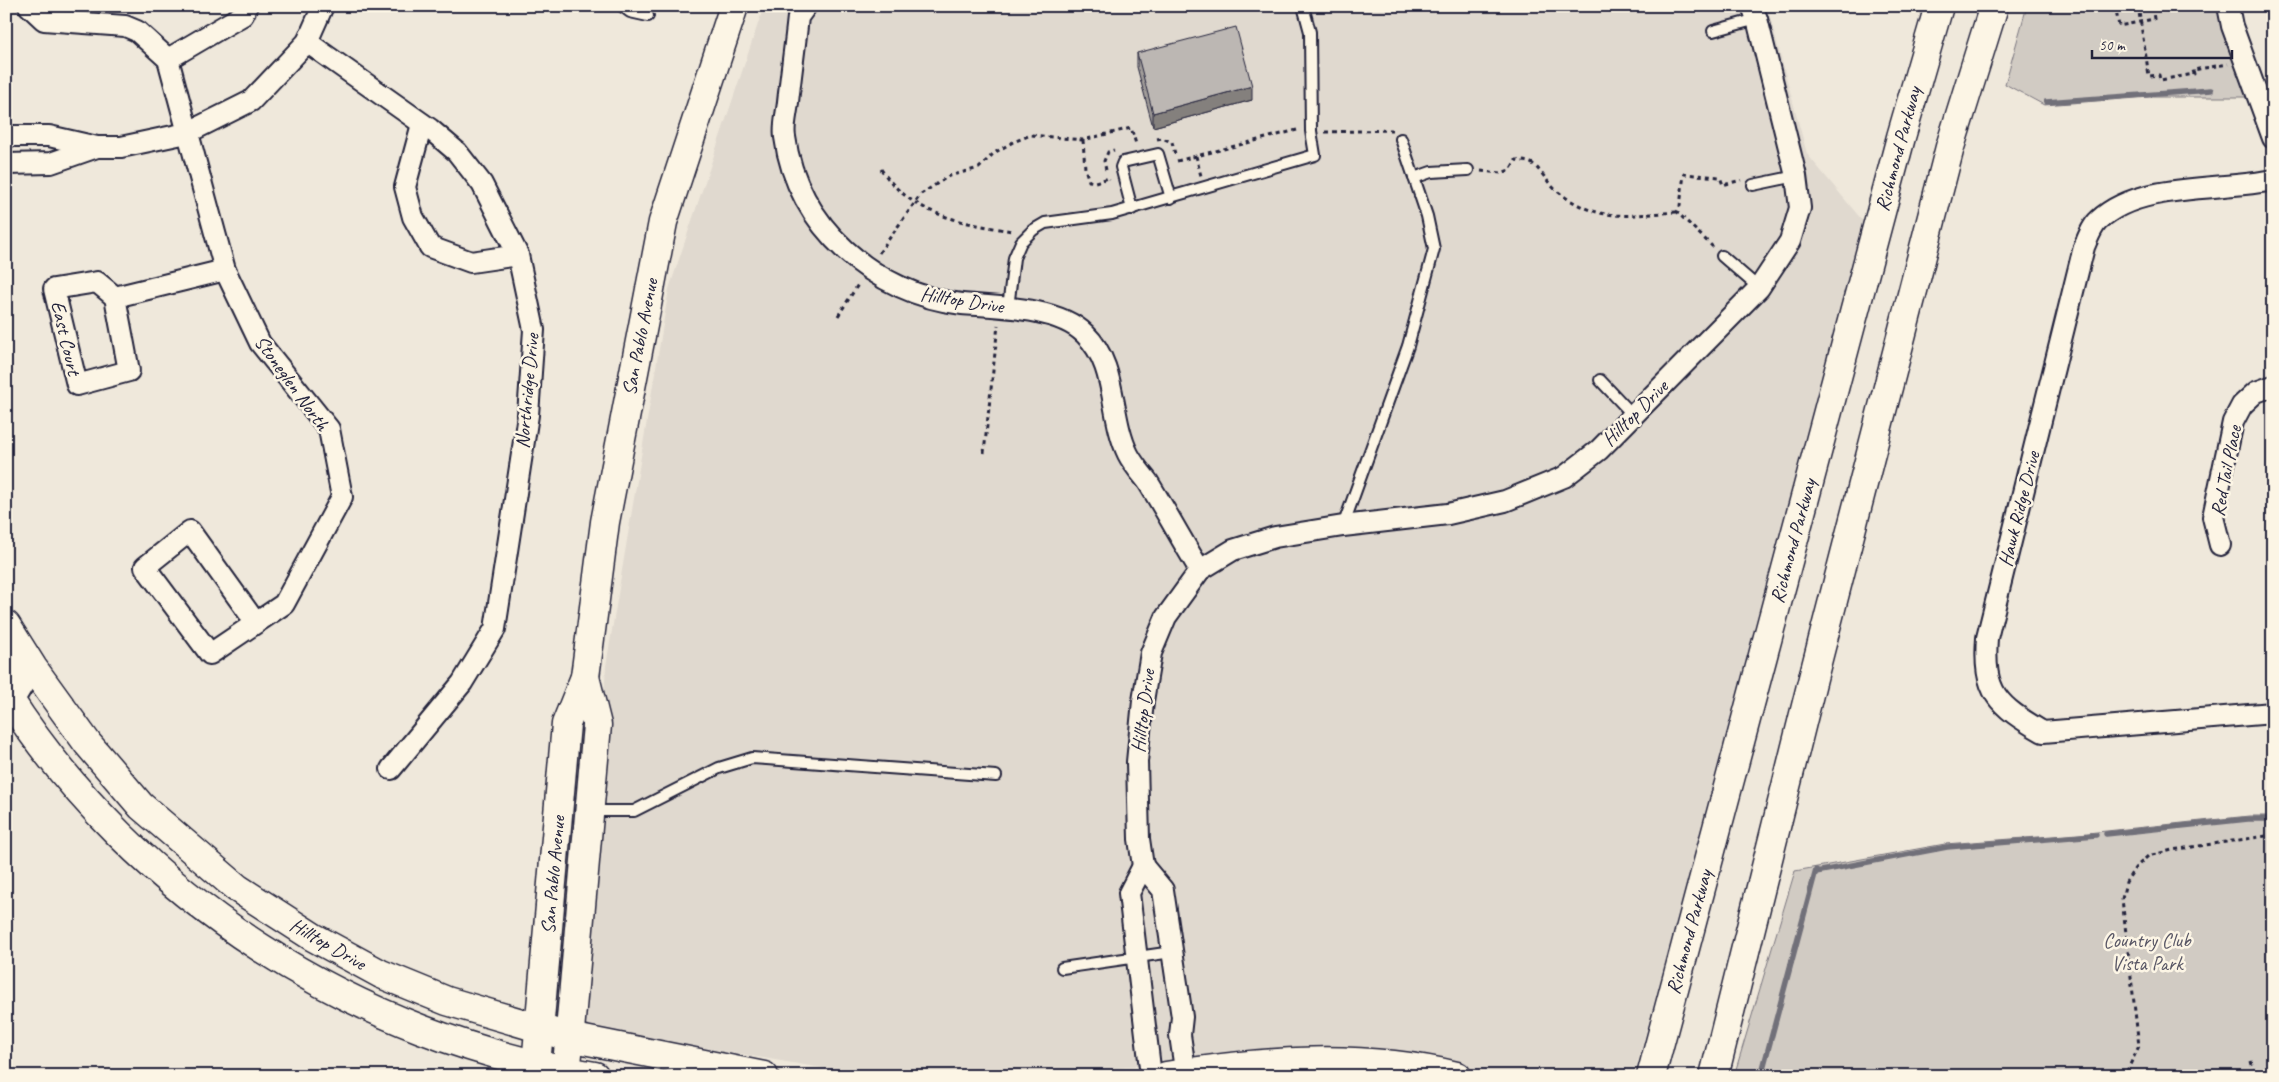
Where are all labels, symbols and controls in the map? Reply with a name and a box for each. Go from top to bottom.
scale bar [2092,28,2232,60]
text: 50 m [2099,36,2126,55]
street label: Richmond Parkway [1869,82,1927,214]
street label: San Pablo Avenue [616,275,664,397]
street label: Hilltop Drive [919,281,1007,319]
street label: East Court [45,298,87,380]
street label: Stoneglen North [249,330,336,436]
street label: Northridge Drive [510,331,545,449]
street label: Hilltop Drive [1597,374,1674,451]
street label: Red Tail Place [2205,422,2247,518]
street label: Hawk Ridge Drive [1993,447,2046,569]
street label: Richmond Parkway [1764,474,1822,606]
street label: Hilltop Drive [1125,666,1161,754]
street label: San Pablo Avenue [535,813,571,935]
street label: Richmond Parkway [1660,865,1718,997]
street label: Hilltop Drive [286,912,372,976]
park label: Country Club Vista Park [2103,928,2192,976]

